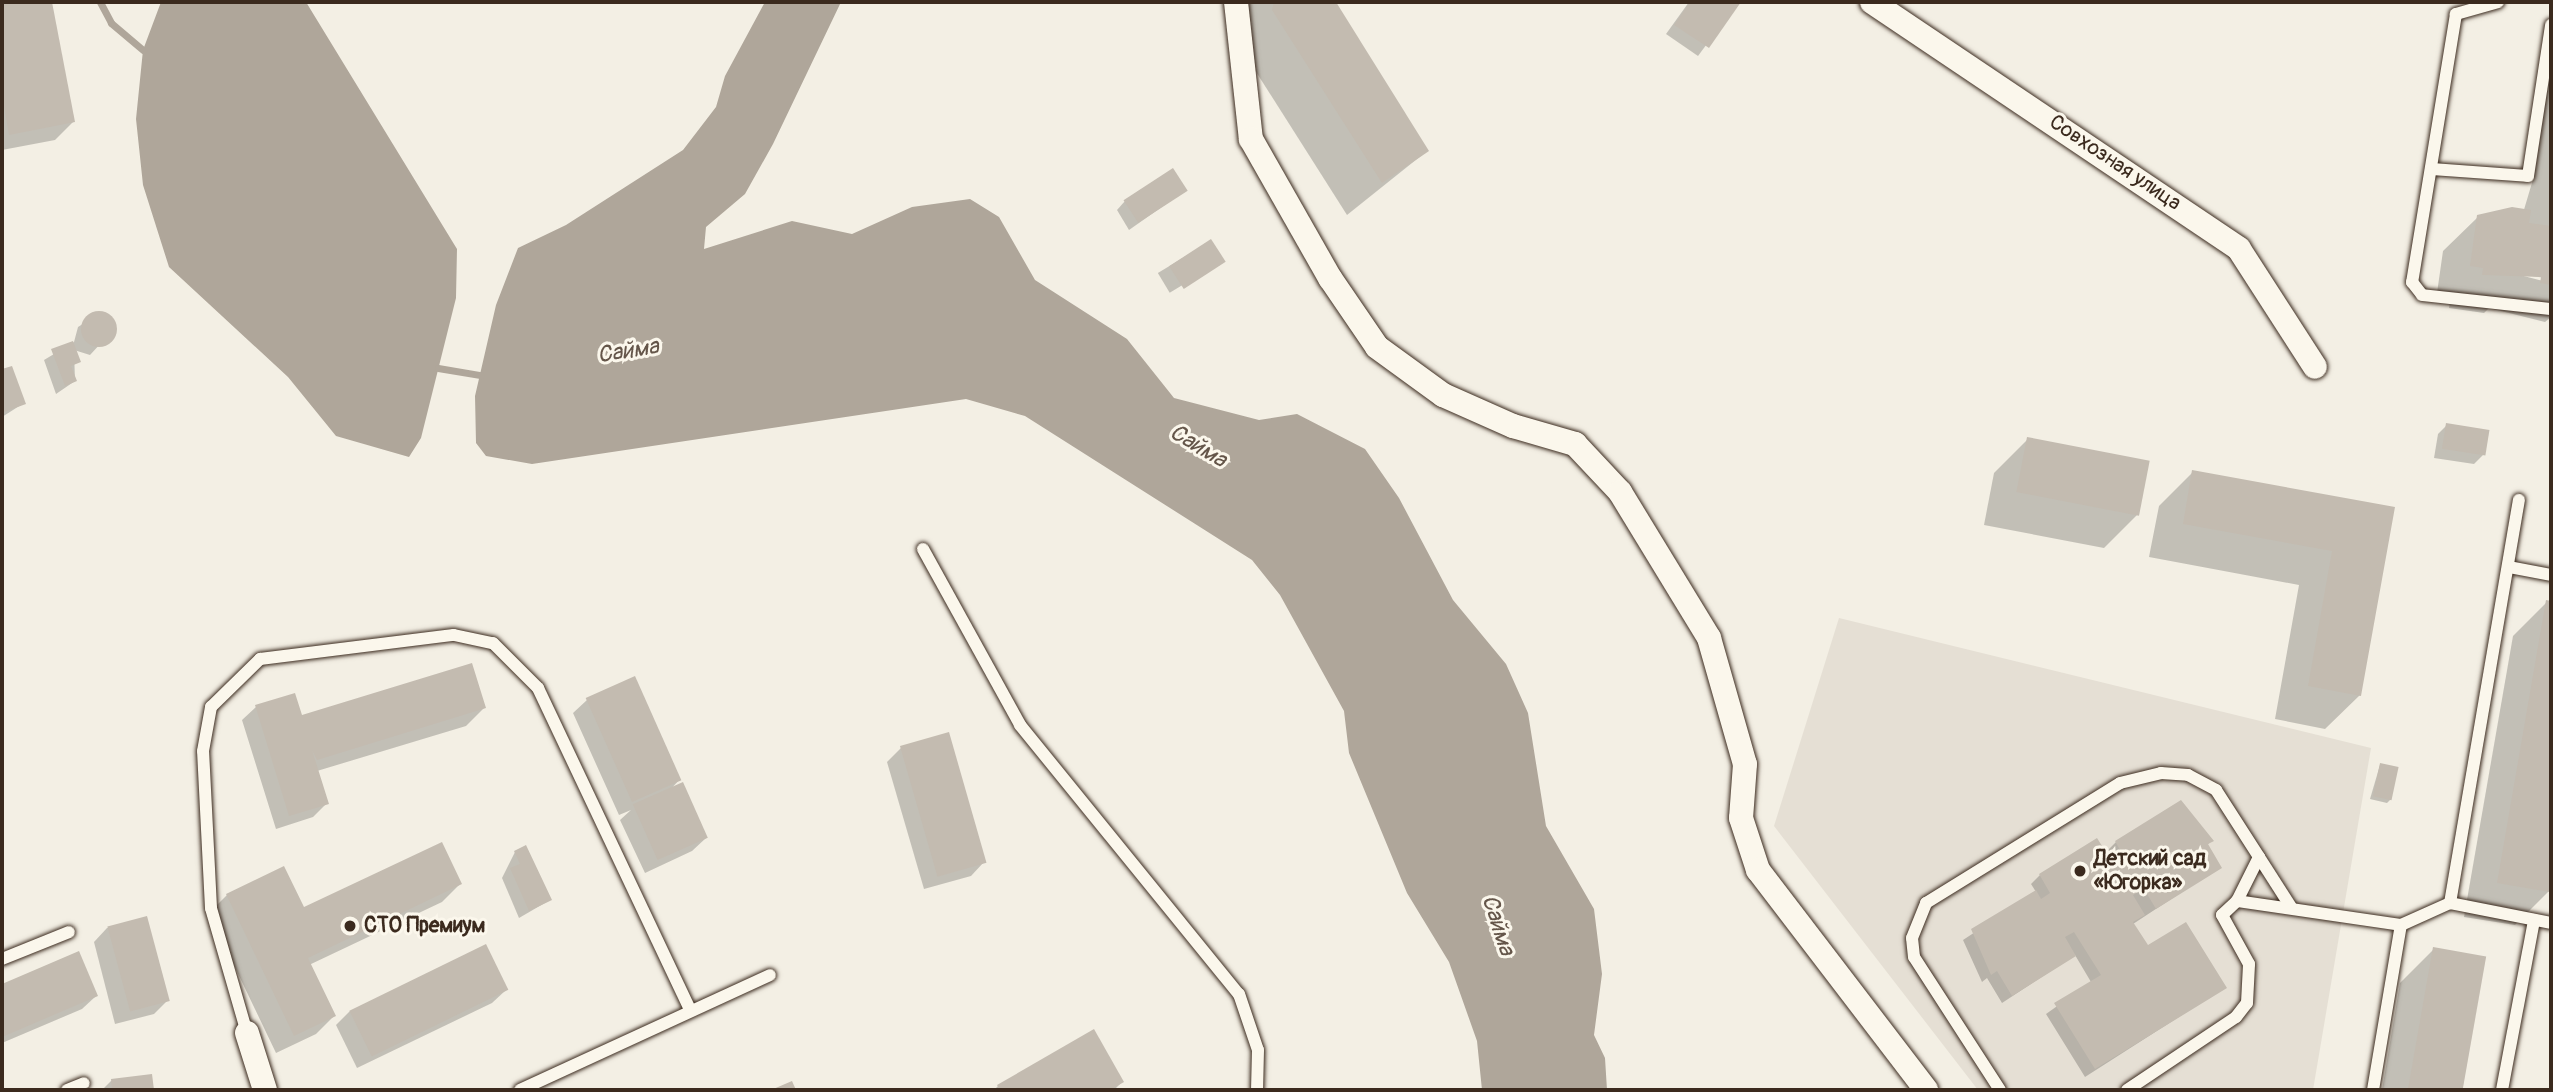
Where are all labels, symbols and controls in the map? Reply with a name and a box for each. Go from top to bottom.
street label: Совхозная улица [2044,110,2186,216]
water label: Сайма [595,333,661,369]
water label: Сайма [1164,418,1232,474]
place label: Детский сад «Югорка» [2094,846,2206,896]
marker: Детский сад «Югорка» [2072,863,2088,879]
water label: Сайма [1475,891,1521,959]
place label: СТО Премиум [364,913,485,939]
marker: СТО Премиум [342,918,358,934]

